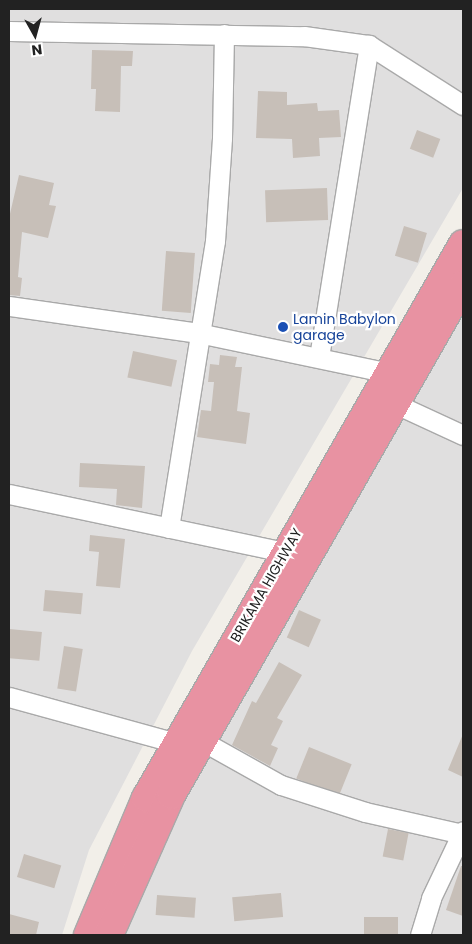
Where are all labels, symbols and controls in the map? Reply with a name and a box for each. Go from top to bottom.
north arrow [10,10,60,60]
text: N [30,39,43,60]
place label: Lamin Babylon garage [293,311,396,344]
marker: Lamin Babylon garage [277,321,289,333]
street label: BRIKAMA HIGHWAY [227,525,305,645]

